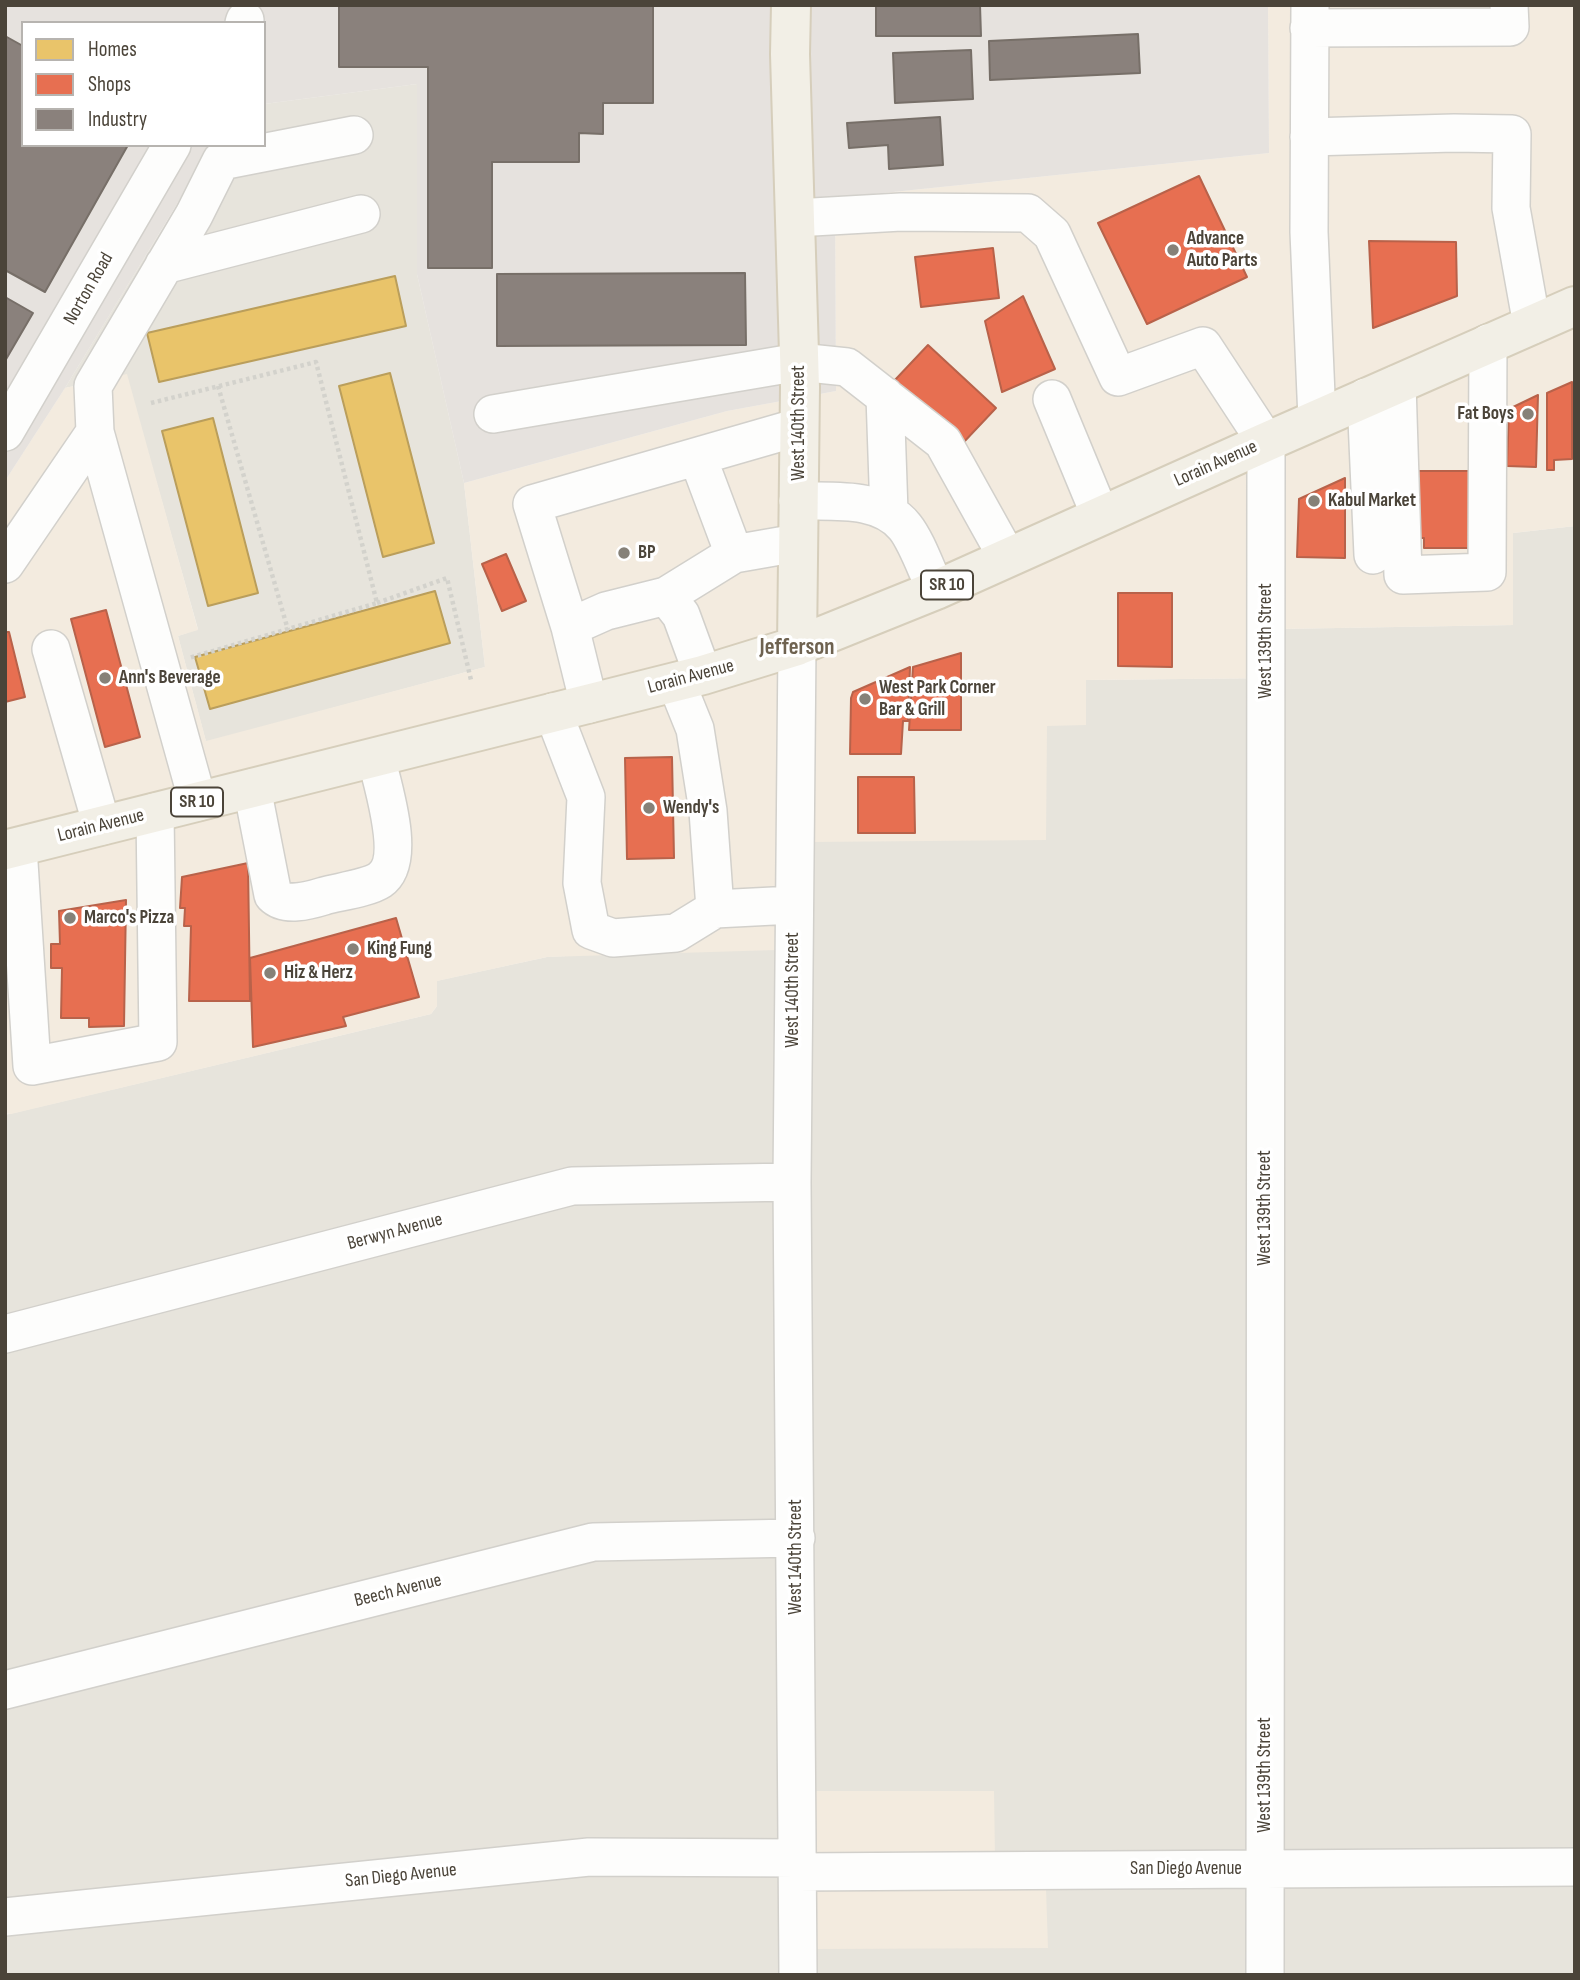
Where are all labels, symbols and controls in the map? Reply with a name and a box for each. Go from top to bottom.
legend [21,21,266,147]
text: Homes [88,37,137,62]
text: Shops [88,72,131,97]
text: Industry [88,107,147,132]
place label: Advance Auto Parts [1187,228,1258,272]
marker: Advance Auto Parts [1165,242,1181,258]
street label: Norton Road [59,249,119,329]
street label: West 140th Street [788,365,810,481]
place label: Fat Boys [1457,403,1514,425]
marker: Fat Boys [1520,406,1536,422]
street label: Lorain Avenue [1171,436,1261,492]
place label: Kabul Market [1328,490,1416,512]
marker: Kabul Market [1306,493,1322,509]
place label: BP [638,542,656,564]
marker: BP [616,545,632,561]
road number: SR 10 [921,570,973,600]
street label: West 139th Street [1255,583,1277,699]
district label: Jefferson [760,634,834,662]
street label: Lorain Avenue [645,655,737,699]
place label: Ann's Beverage [119,667,221,689]
marker: Ann's Beverage [97,670,113,686]
place label: West Park Corner Bar & Grill [879,677,996,721]
marker: West Park Corner Bar & Grill [857,691,873,707]
road number: SR 10 [171,788,223,816]
place label: Wendy's [663,797,719,819]
marker: Wendy's [641,800,657,816]
street label: Lorain Avenue [55,804,147,848]
place label: Marco's Pizza [84,907,174,929]
marker: Marco's Pizza [62,910,78,926]
street label: West 140th Street [782,932,804,1048]
place label: King Fung [367,938,432,960]
marker: King Fung [345,941,361,957]
place label: Hiz & Herz [284,962,353,984]
marker: Hiz & Herz [262,965,278,981]
street label: West 139th Street [1254,1150,1276,1266]
street label: Berwyn Avenue [345,1208,445,1256]
street label: West 140th Street [785,1499,807,1615]
street label: Beech Avenue [352,1569,444,1613]
street label: West 139th Street [1254,1717,1276,1833]
street label: San Diego Avenue [1130,1858,1242,1880]
street label: San Diego Avenue [344,1859,458,1893]

